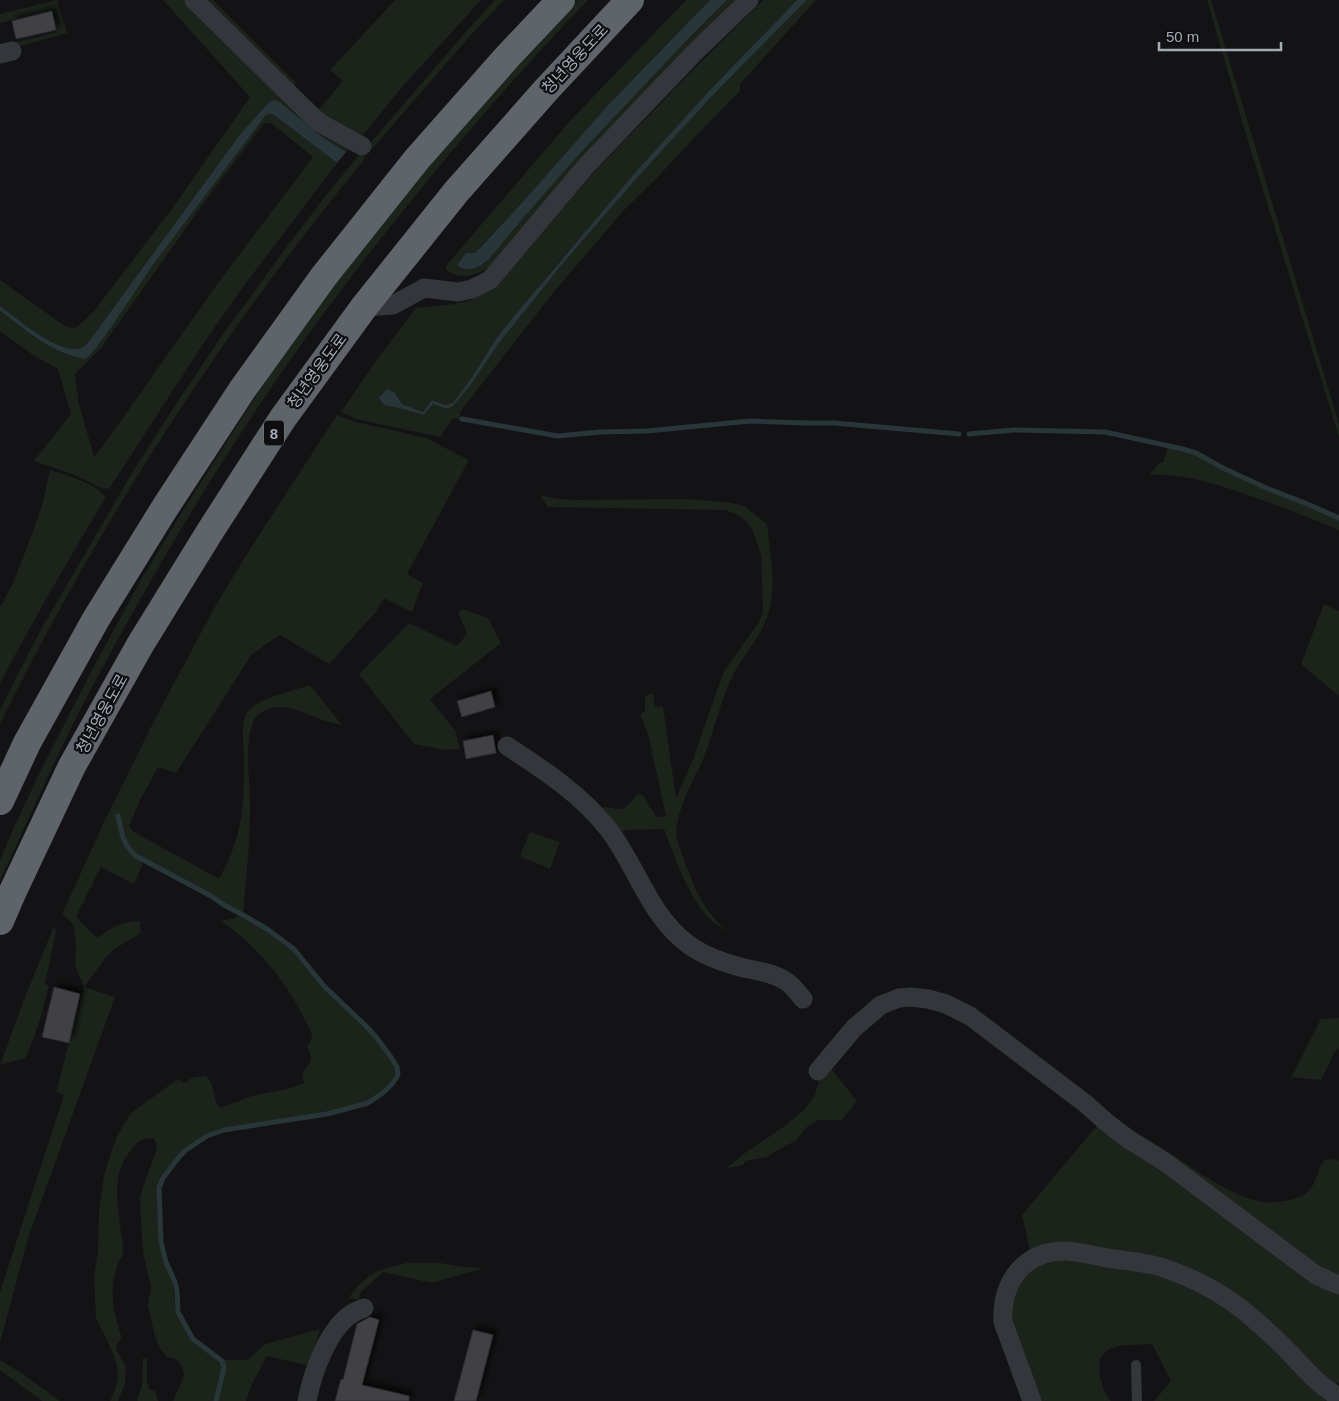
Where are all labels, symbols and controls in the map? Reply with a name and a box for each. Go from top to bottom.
scale bar [1159,20,1282,52]
street label: 청년영웅도로 [539,21,612,97]
text: 50 m [1166,28,1199,45]
street label: 청년영웅도로 [284,330,350,412]
road number: 8 [264,420,284,446]
street label: 청년영웅도로 [73,671,131,757]

